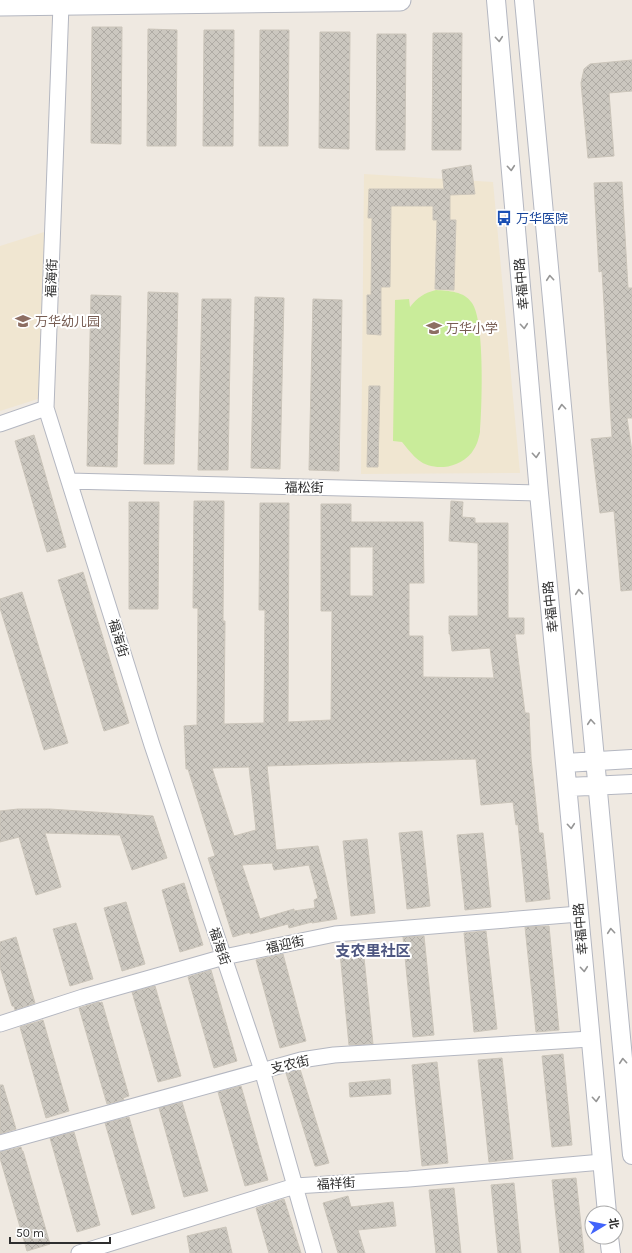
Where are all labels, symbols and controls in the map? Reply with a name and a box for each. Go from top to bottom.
one-way arrow [495,36,504,42]
one-way arrow [506,165,515,171]
bus stop icon: 万华医院 [495,209,513,227]
place label: 万华医院 [516,211,568,226]
street label: 幸福中路 [512,257,531,311]
street label: 福海街 [43,258,60,298]
one-way arrow [546,275,555,281]
school or university icon: 万华幼儿园 [14,312,32,330]
place label: 万华幼儿园 [35,314,100,329]
school or university icon: 万华小学 [425,319,443,337]
place label: 万华小学 [446,321,498,336]
one-way arrow [520,323,529,329]
one-way arrow [558,404,567,410]
one-way arrow [531,452,540,458]
street label: 福松街 [284,480,324,495]
street label: 幸福中路 [540,580,561,634]
one-way arrow [575,589,584,595]
street label: 福海街 [106,617,131,659]
one-way arrow [587,719,596,725]
one-way arrow [566,823,575,829]
street label: 幸福中路 [571,902,590,956]
street label: 福海街 [206,925,233,967]
one-way arrow [607,928,616,934]
street label: 福迎街 [264,933,306,956]
district label: 支农里社区 [335,942,411,960]
one-way arrow [579,966,588,972]
street label: 支农街 [269,1053,311,1076]
one-way arrow [619,1058,628,1064]
one-way arrow [591,1096,600,1102]
street label: 福祥街 [316,1175,356,1192]
north arrow [584,1205,624,1245]
text: 北 [606,1217,621,1230]
scale bar [10,1219,110,1245]
text: 50 m [16,1226,44,1240]

